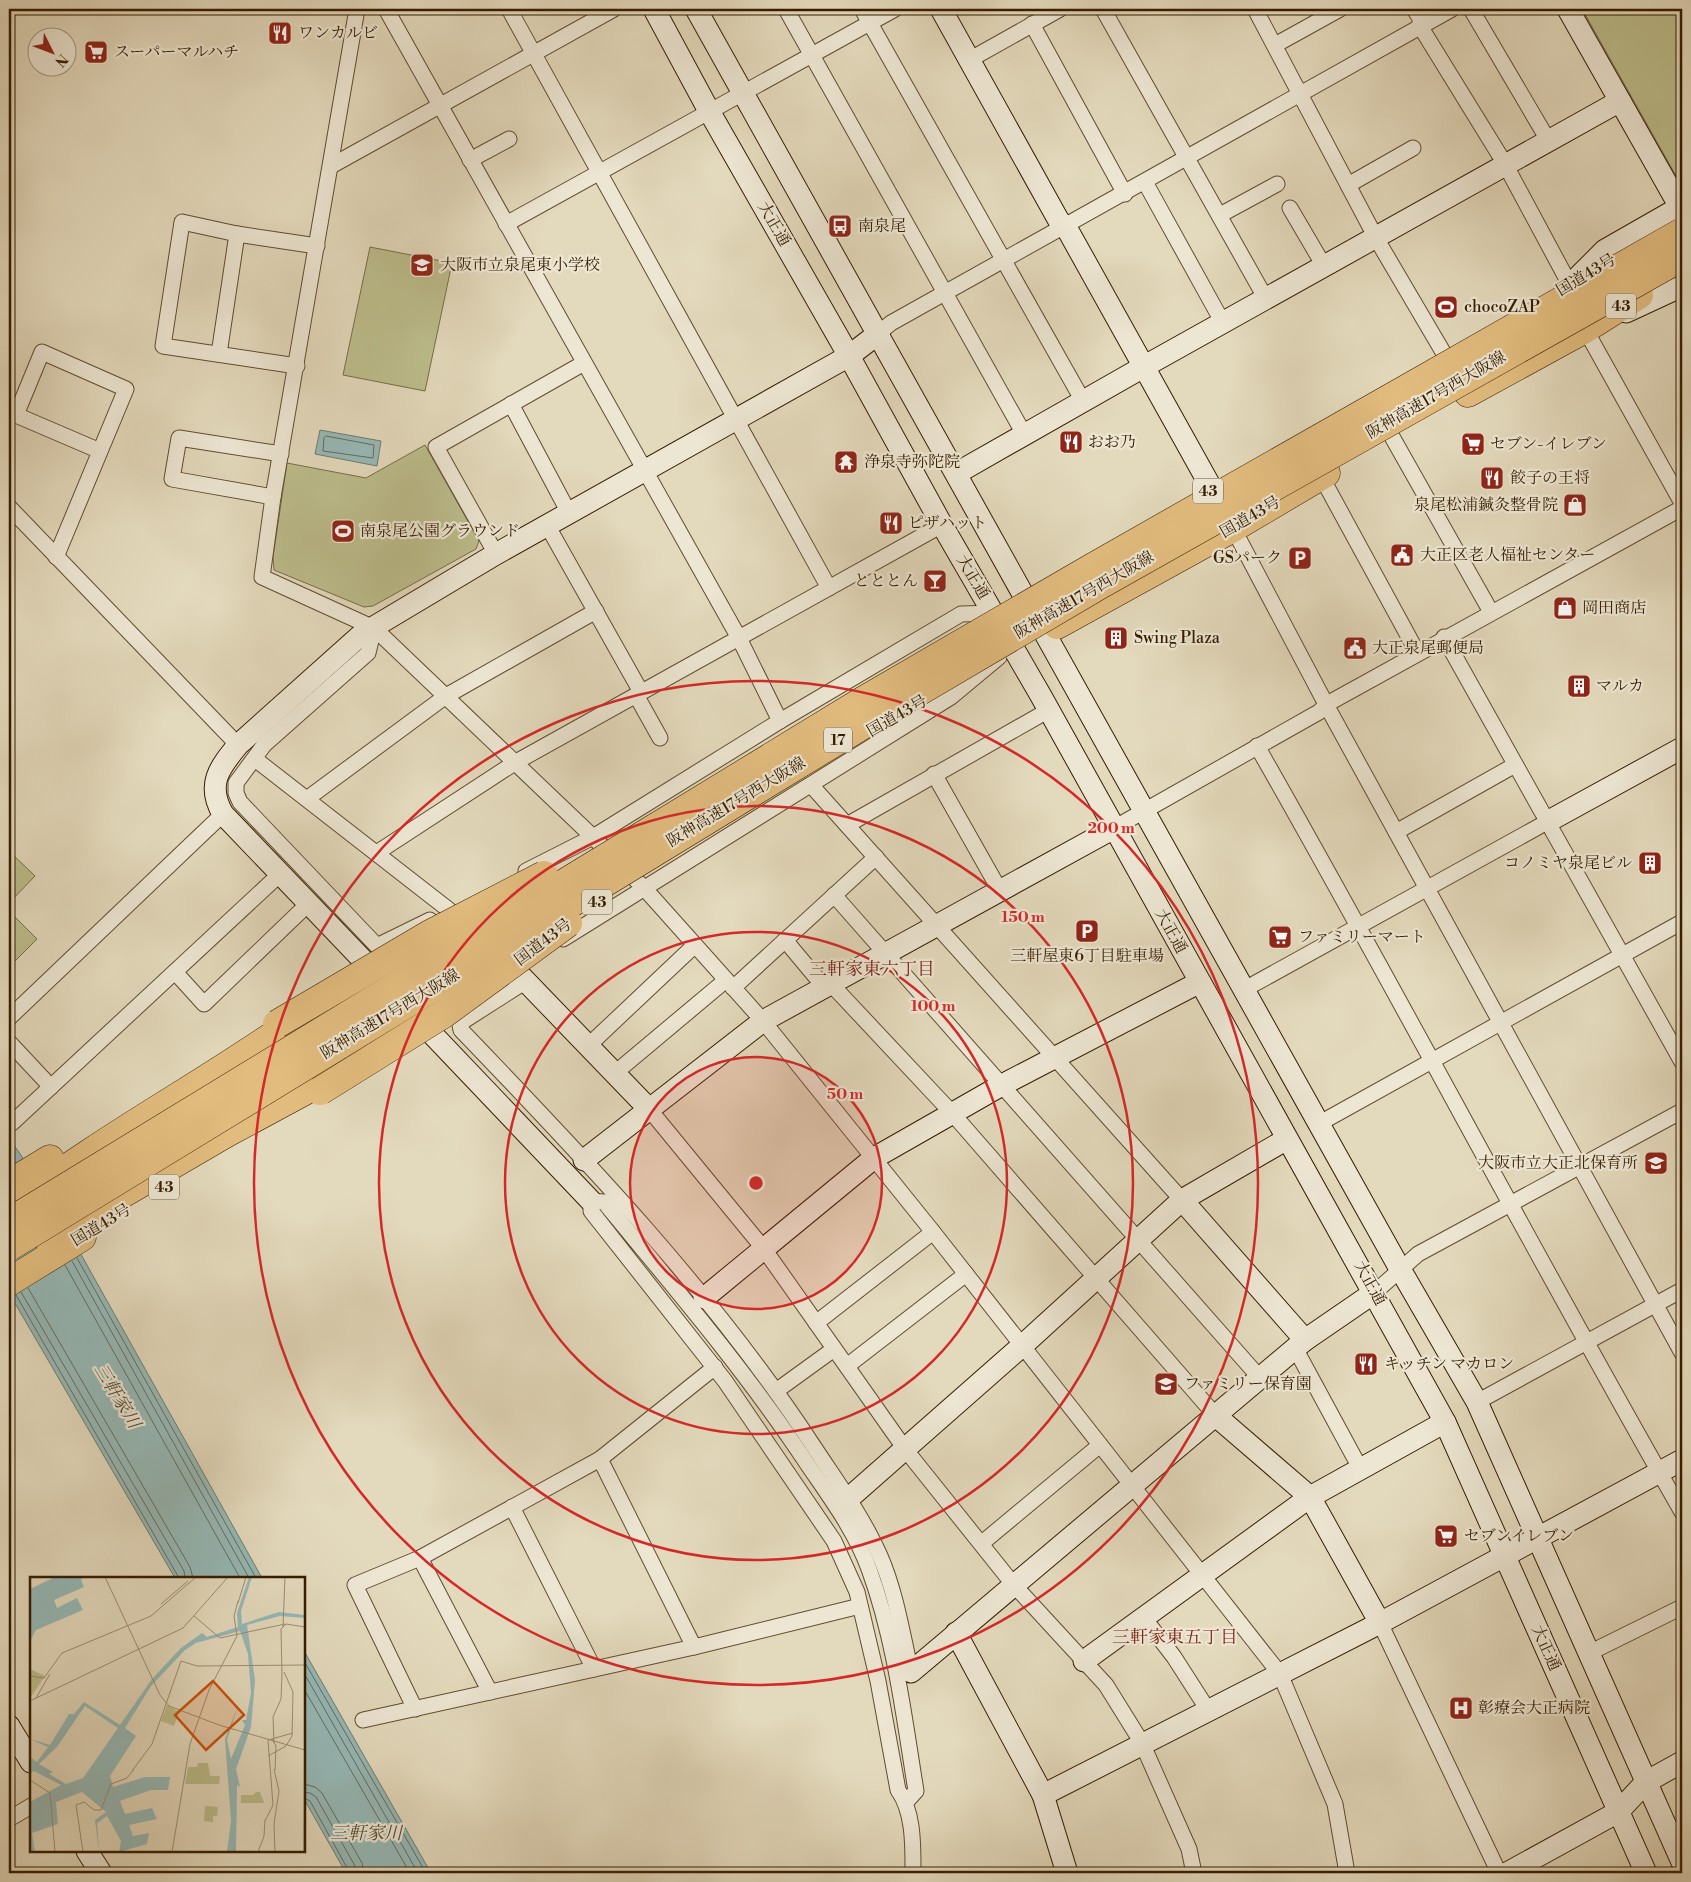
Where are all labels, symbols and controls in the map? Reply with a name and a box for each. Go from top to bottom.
restaurant icon: ワンカルビ [267,20,293,46]
place label: ワンカルビ [298,23,378,43]
north arrow [28,28,78,78]
supermarket icon: スーパーマルハチ [83,39,109,65]
place label: スーパーマルハチ [114,42,239,62]
text: N [51,50,71,70]
street label: 大正通 [753,198,795,250]
bus stop icon: 南泉尾 [827,213,853,239]
place label: 南泉尾 [858,216,906,236]
street label: 国道43号 [1552,249,1620,301]
school or university icon: 大阪市立泉尾東小学校 [409,252,435,278]
place label: 大阪市立泉尾東小学校 [440,255,600,275]
sports icon: chocoZAP [1433,294,1459,320]
road number: 43 [1606,294,1636,318]
place label: chocoZAP [1464,297,1540,317]
street label: 阪神高速17号西大阪線 [1363,347,1509,443]
restaurant icon: おお乃 [1058,429,1084,455]
supermarket icon: セブン-イレブン [1460,431,1486,457]
place label: おお乃 [1088,432,1136,452]
place label: セブン-イレブン [1490,434,1607,454]
temple icon: 浄泉寺弥陀院 [833,449,859,475]
place label: 浄泉寺弥陀院 [864,452,960,472]
restaurant icon: 餃子の王将 [1479,465,1505,491]
place label: 餃子の王将 [1510,468,1590,488]
road number: 43 [1193,478,1223,504]
street label: 国道43号 [1216,492,1284,542]
shop icon: 泉尾松浦鍼灸整骨院 [1562,492,1588,518]
place label: 泉尾松浦鍼灸整骨院 [1414,495,1558,515]
restaurant icon: ピザハット [878,510,904,536]
place label: ピザハット [908,513,987,533]
sports icon: 南泉尾公園グラウンド [330,518,356,544]
place label: 南泉尾公園グラウンド [360,521,520,541]
public building icon: 大正区老人福祉センター [1389,542,1415,568]
parking icon: GSパーク [1287,545,1313,571]
place label: 大正区老人福祉センター [1420,545,1595,565]
street label: 阪神高速17号西大阪線 [1011,547,1157,643]
place label: GSパーク [1213,548,1282,568]
street label: 大正通 [952,551,994,603]
bar icon: とととん [922,568,948,594]
place label: とととん [854,571,918,591]
shop icon: 岡田商店 [1552,595,1578,621]
place label: 岡田商店 [1582,598,1646,618]
building icon: Swing Plaza [1103,625,1129,651]
place label: Swing Plaza [1134,628,1221,648]
public building icon: 大正泉尾郵便局 [1342,635,1368,661]
place label: 大正泉尾郵便局 [1372,638,1484,658]
building icon: マルカ [1566,673,1592,699]
place label: マルカ [1596,676,1644,696]
street label: 国道43号 [863,691,931,741]
road number: 17 [824,728,852,752]
street label: 阪神高速17号西大阪線 [663,753,809,851]
text: 200 m [1087,819,1135,838]
building icon: コノミヤ泉尾ビル [1637,850,1663,876]
place label: コノミヤ泉尾ビル [1504,853,1632,873]
road number: 43 [582,890,612,914]
street label: 大正通 [1151,905,1191,957]
text: 150 m [1001,908,1045,927]
street label: 国道43号 [510,914,576,970]
parking icon: 三軒屋東6丁目駐車場 [1074,918,1100,944]
supermarket icon: ファミリーマート [1267,924,1293,950]
place label: ファミリーマート [1298,927,1426,947]
place label: 三軒屋東6丁目駐車場 [1010,946,1164,966]
district label: 三軒家東六丁目 [809,958,935,981]
street label: 阪神高速17号西大阪線 [317,965,463,1063]
text: 100 m [911,997,956,1016]
text: 50 m [827,1085,863,1104]
school or university icon: 大阪市立大正北保育所 [1643,1150,1669,1176]
place label: 大阪市立大正北保育所 [1478,1153,1638,1173]
road number: 43 [149,1174,179,1200]
centre of rings [747,1174,765,1192]
street label: 国道43号 [67,1199,135,1251]
street label: 大正通 [1350,1257,1390,1309]
restaurant icon: キッチン マカロン [1353,1351,1379,1377]
place label: キッチン マカロン [1384,1354,1514,1374]
water label: 三軒家川 [89,1359,146,1434]
school or university icon: ファミリー保育園 [1153,1371,1179,1397]
place label: ファミリー保育園 [1184,1374,1312,1394]
supermarket icon: セブンイレブン [1433,1523,1459,1549]
place label: セブンイレブン [1464,1526,1574,1546]
inset map [30,1577,305,1852]
street label: 大正通 [1527,1622,1565,1674]
district label: 三軒家東五丁目 [1112,1626,1238,1649]
hospital icon: 彰療会大正病院 [1448,1695,1474,1721]
place label: 彰療会大正病院 [1478,1698,1590,1718]
water label: 三軒家川 [330,1822,404,1845]

